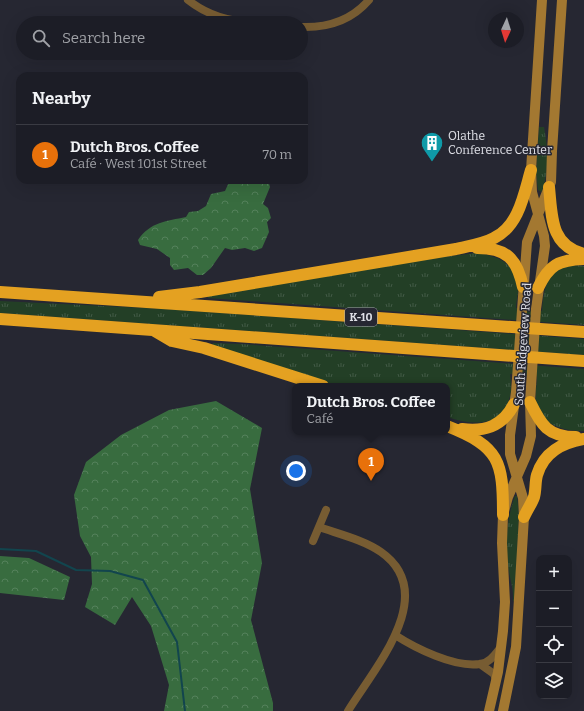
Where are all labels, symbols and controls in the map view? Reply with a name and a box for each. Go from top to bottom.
north arrow [488,12,524,48]
search box [16,16,308,60]
icon: search [30,27,52,49]
text: Search here [62,29,145,47]
text: Nearby [32,88,91,109]
place label: Olathe Conference Center [448,129,553,157]
building icon: Olathe Conference Center [419,130,445,163]
text: Dutch Bros. Coffee [70,138,199,156]
text: 1 [42,147,48,162]
text: 70 m [262,147,292,162]
text: Café · West 101st Street [70,156,207,171]
street label: South Ridgeview Road [512,282,534,406]
road number: K-10 [345,308,377,326]
popup [292,383,450,435]
text: Dutch Bros. Coffee [307,393,435,411]
text: Café [307,411,333,426]
pin: 1 [358,448,384,481]
your location [286,461,306,481]
map controls [536,555,572,699]
button: + [536,555,572,591]
button: − [536,591,572,627]
button: locate [536,627,572,663]
button: layers [536,663,572,699]

